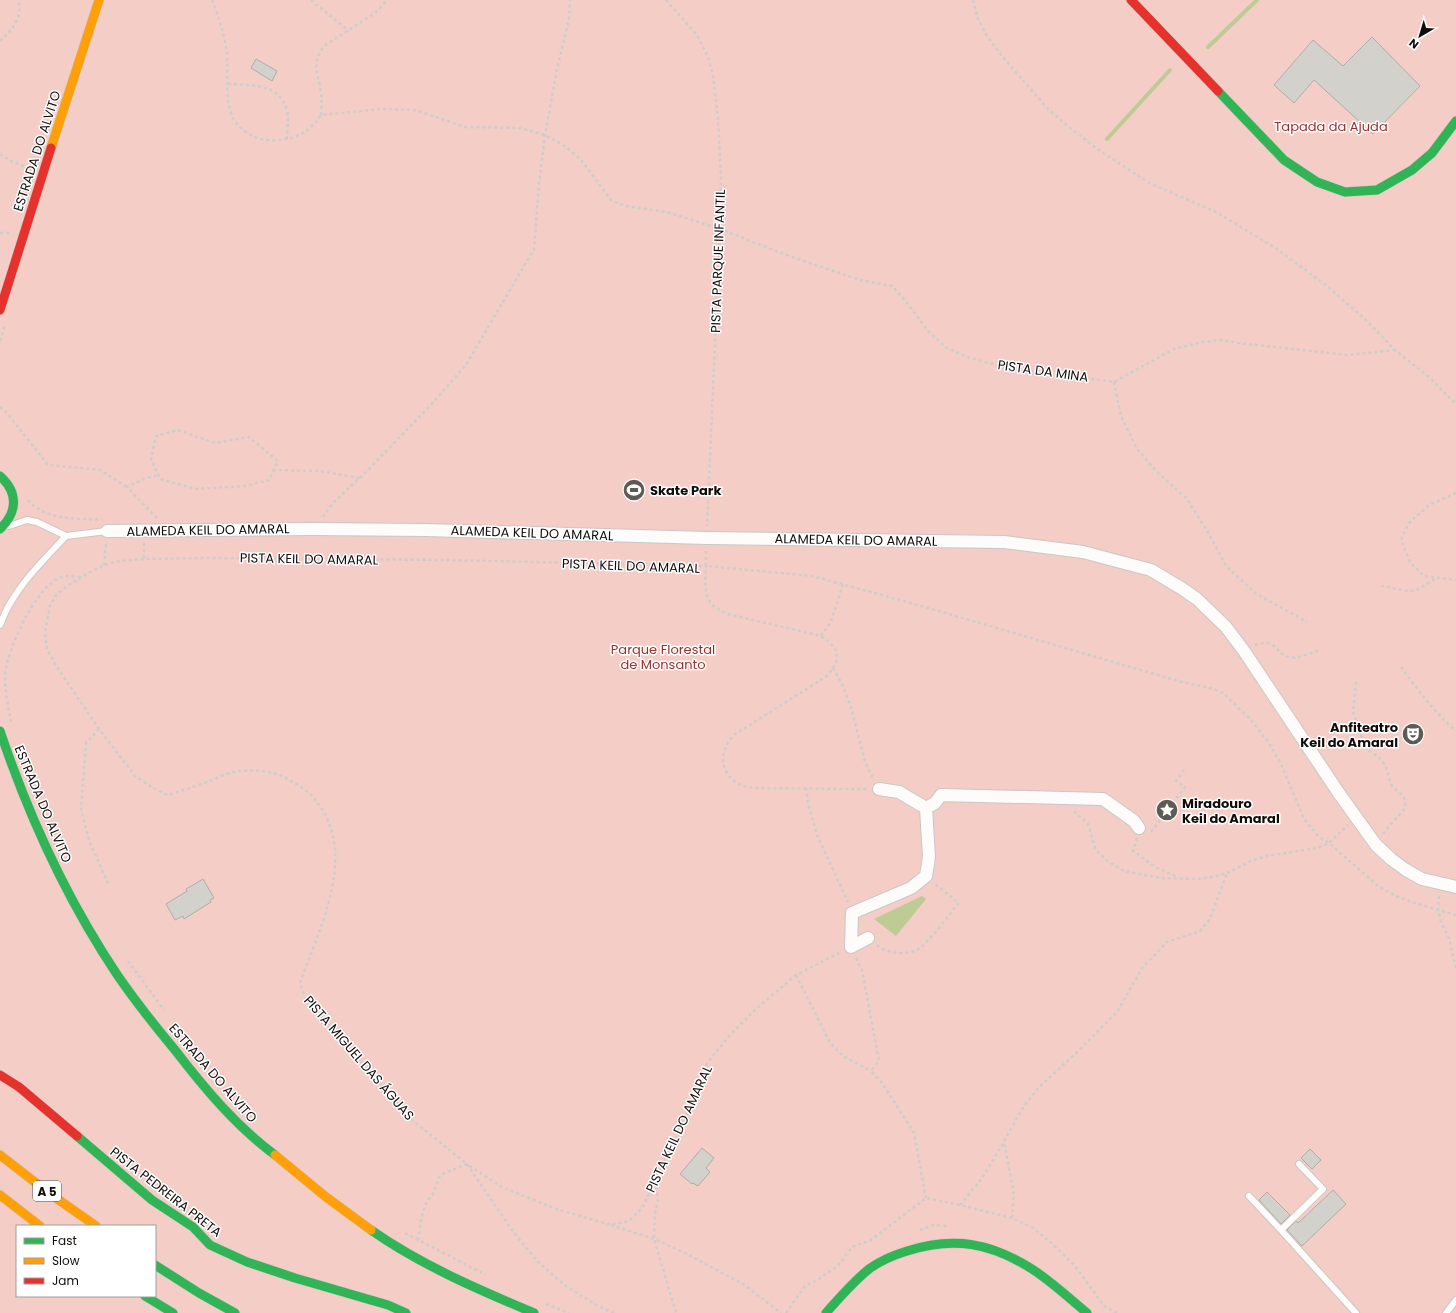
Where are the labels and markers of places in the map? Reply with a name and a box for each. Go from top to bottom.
sports icon: Skate Park [621,477,647,503]
place label: Skate Park [650,481,721,500]
place label: Anfiteatro Keil do Amaral [1300,718,1398,752]
theatre icon: Anfiteatro Keil do Amaral [1400,721,1426,747]
place label: Miradouro Keil do Amaral [1182,794,1280,828]
place icon: Miradouro Keil do Amaral [1154,797,1180,823]

